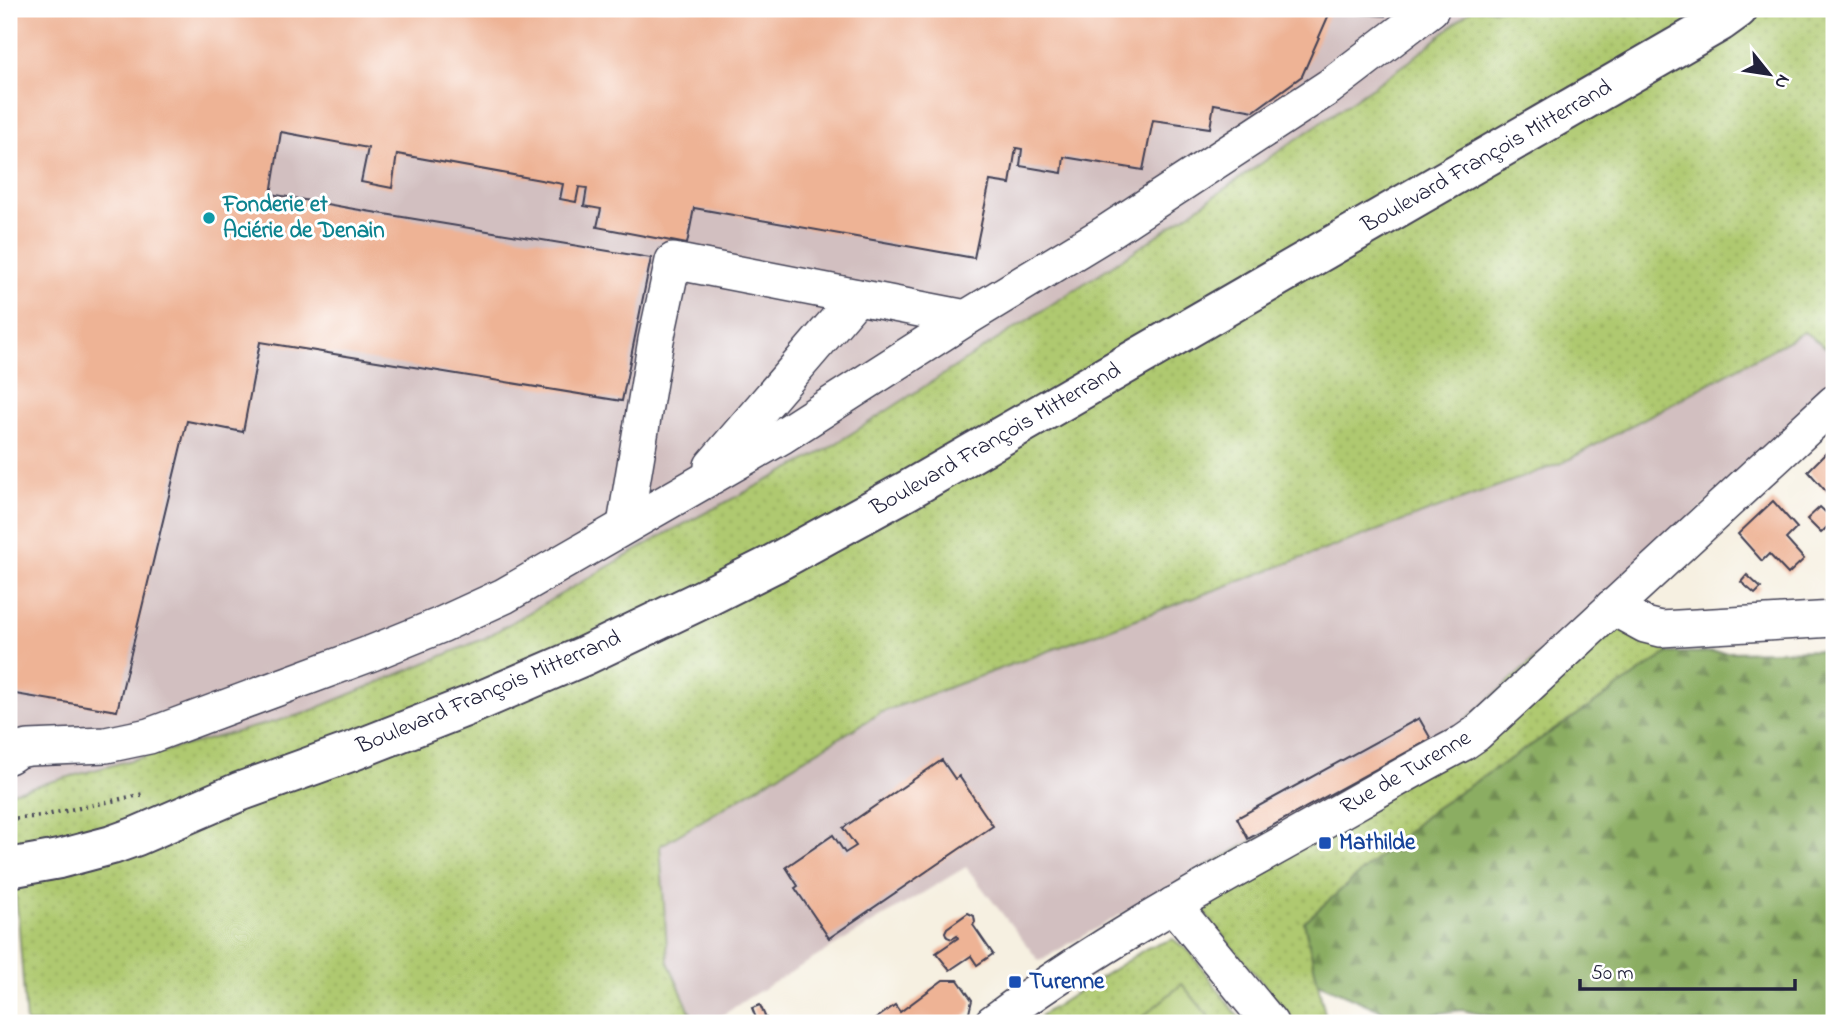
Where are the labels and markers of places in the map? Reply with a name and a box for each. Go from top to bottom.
place label: Fonderie et Aciérie de Denain [222,189,385,248]
marker: Fonderie et Aciérie de Denain [201,210,217,226]
place label: Mathilde [1339,827,1416,860]
marker: Mathilde [1317,835,1333,851]
place label: Turenne [1029,966,1105,999]
marker: Turenne [1007,974,1023,990]

